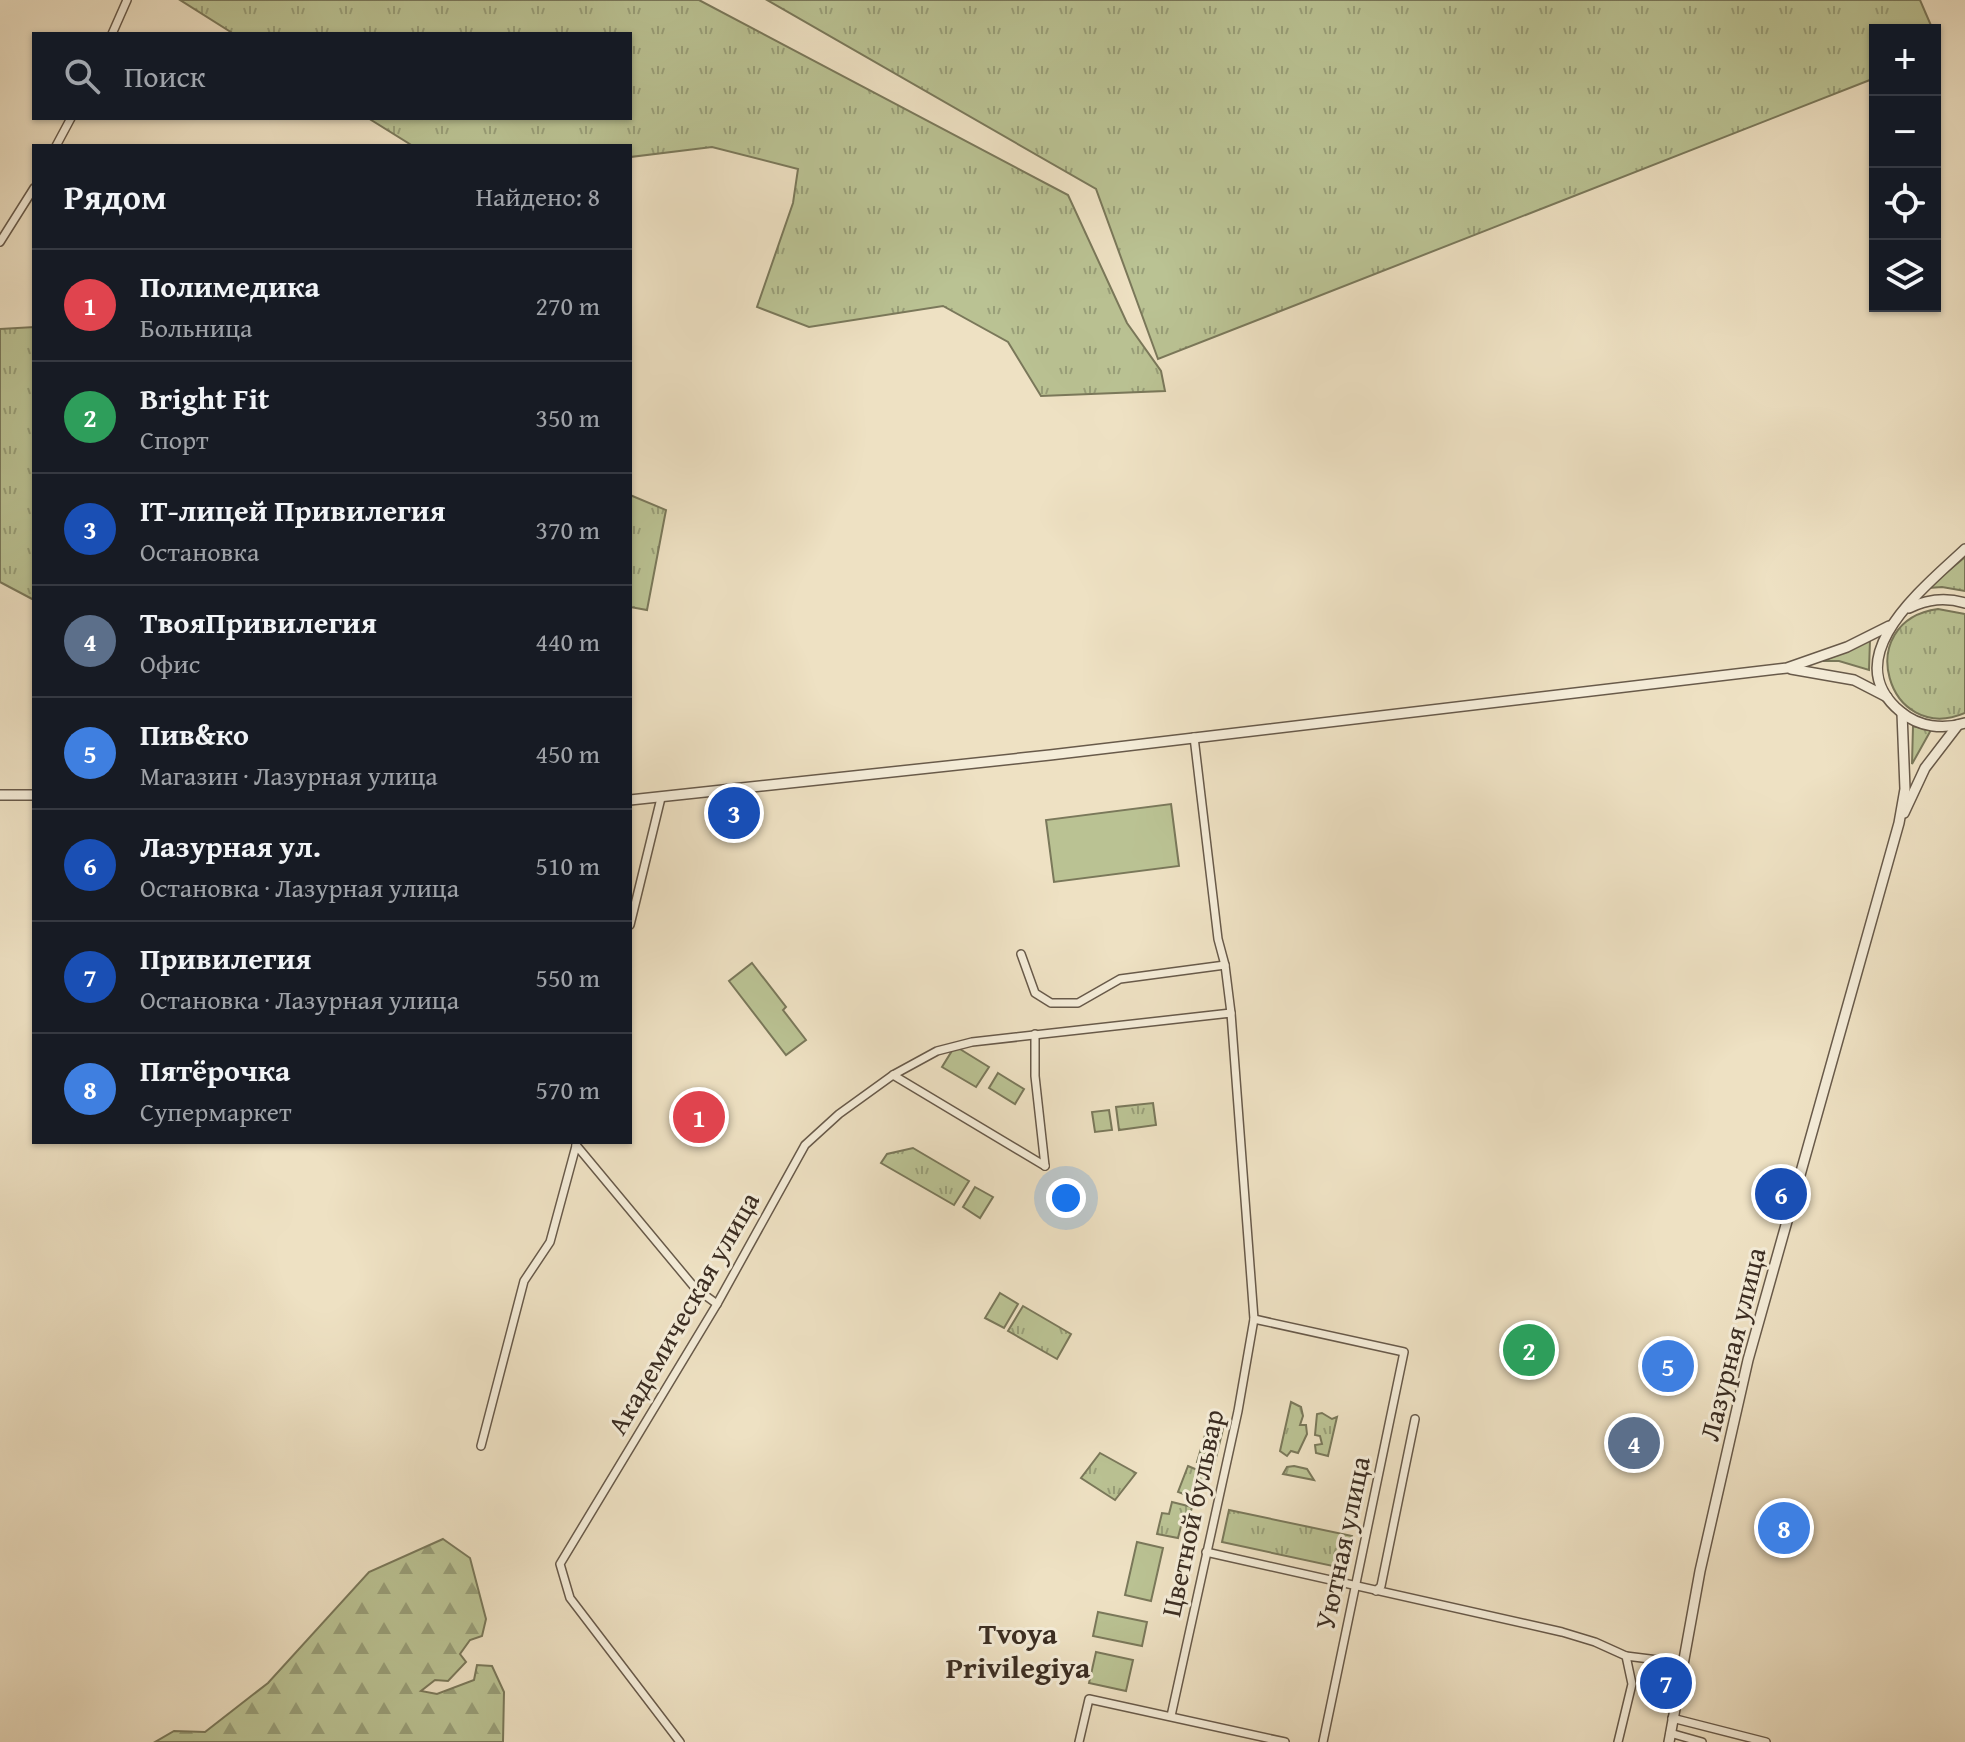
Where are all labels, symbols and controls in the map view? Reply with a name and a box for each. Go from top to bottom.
map controls [1869,24,1941,312]
button: + [1869,24,1941,96]
search box [32,32,632,120]
icon: search [60,54,104,98]
text: Поиск [124,54,206,98]
button: − [1869,96,1941,168]
button: locate [1869,168,1941,240]
text: Рядом [64,172,167,221]
text: Найдено: 8 [476,177,600,216]
button: layers [1869,240,1941,312]
text: Полимедика [140,264,320,308]
text: 1 [83,286,97,325]
text: 270 m [535,286,600,325]
text: Больница [140,308,252,347]
text: Bright Fit [140,376,269,420]
text: 2 [83,398,97,437]
text: 350 m [535,398,600,437]
text: Спорт [140,420,209,459]
text: IT-лицей Привилегия [140,488,446,532]
text: 3 [83,510,97,549]
text: 370 m [535,510,600,549]
text: Остановка [140,532,259,571]
text: ТвояПривилегия [140,600,377,644]
text: 4 [83,622,97,661]
text: 440 m [535,622,600,661]
text: Офис [140,644,200,683]
text: Пив&ко [140,712,249,756]
text: 5 [83,734,97,773]
text: 450 m [535,734,600,773]
text: Магазин · Лазурная улица [140,756,438,795]
pin: 3 [708,783,760,843]
text: Лазурная ул. [140,824,321,868]
text: 6 [83,846,97,885]
text: 510 m [535,846,600,885]
text: Остановка · Лазурная улица [140,868,459,907]
text: Привилегия [140,936,311,980]
text: 7 [83,958,97,997]
text: 550 m [535,958,600,997]
text: Остановка · Лазурная улица [140,980,459,1019]
text: Пятёрочка [140,1048,290,1092]
text: 8 [83,1070,97,1109]
text: 570 m [535,1070,600,1109]
pin: 1 [673,1087,725,1147]
text: Супермаркет [140,1092,292,1131]
pin: 6 [1755,1164,1807,1224]
your location [1046,1178,1086,1218]
street label: Академическая улица [596,1183,769,1442]
street label: Лазурная улица [1688,1242,1776,1445]
pin: 2 [1503,1320,1555,1380]
pin: 5 [1642,1336,1694,1396]
street label: Цветной бульвар [1150,1405,1234,1620]
pin: 4 [1608,1413,1660,1473]
street label: Уютная улица [1303,1452,1380,1633]
pin: 8 [1758,1498,1810,1558]
district label: Tvoya Privilegiya [946,1611,1091,1689]
pin: 7 [1640,1653,1692,1713]

